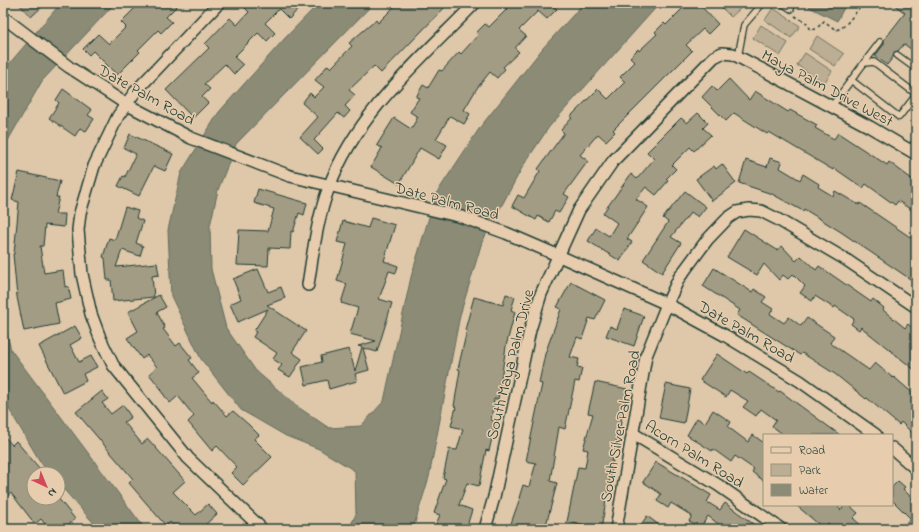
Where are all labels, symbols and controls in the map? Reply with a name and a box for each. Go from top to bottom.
street label: Maya Palm Drive West [757,44,898,134]
street label: Date Palm Road [92,59,199,132]
street label: Date Palm Road [390,176,502,227]
street label: South Maya Palm Drive [481,286,541,442]
street label: Date Palm Road [692,295,799,370]
street label: South Silver Palm Road [594,348,647,504]
street label: Acorn Palm Road [640,415,748,495]
legend [763,434,893,506]
text: Road [799,442,825,460]
text: Park [799,462,821,480]
north arrow [26,466,66,506]
text: Water [799,482,828,500]
text: N [44,484,60,501]

